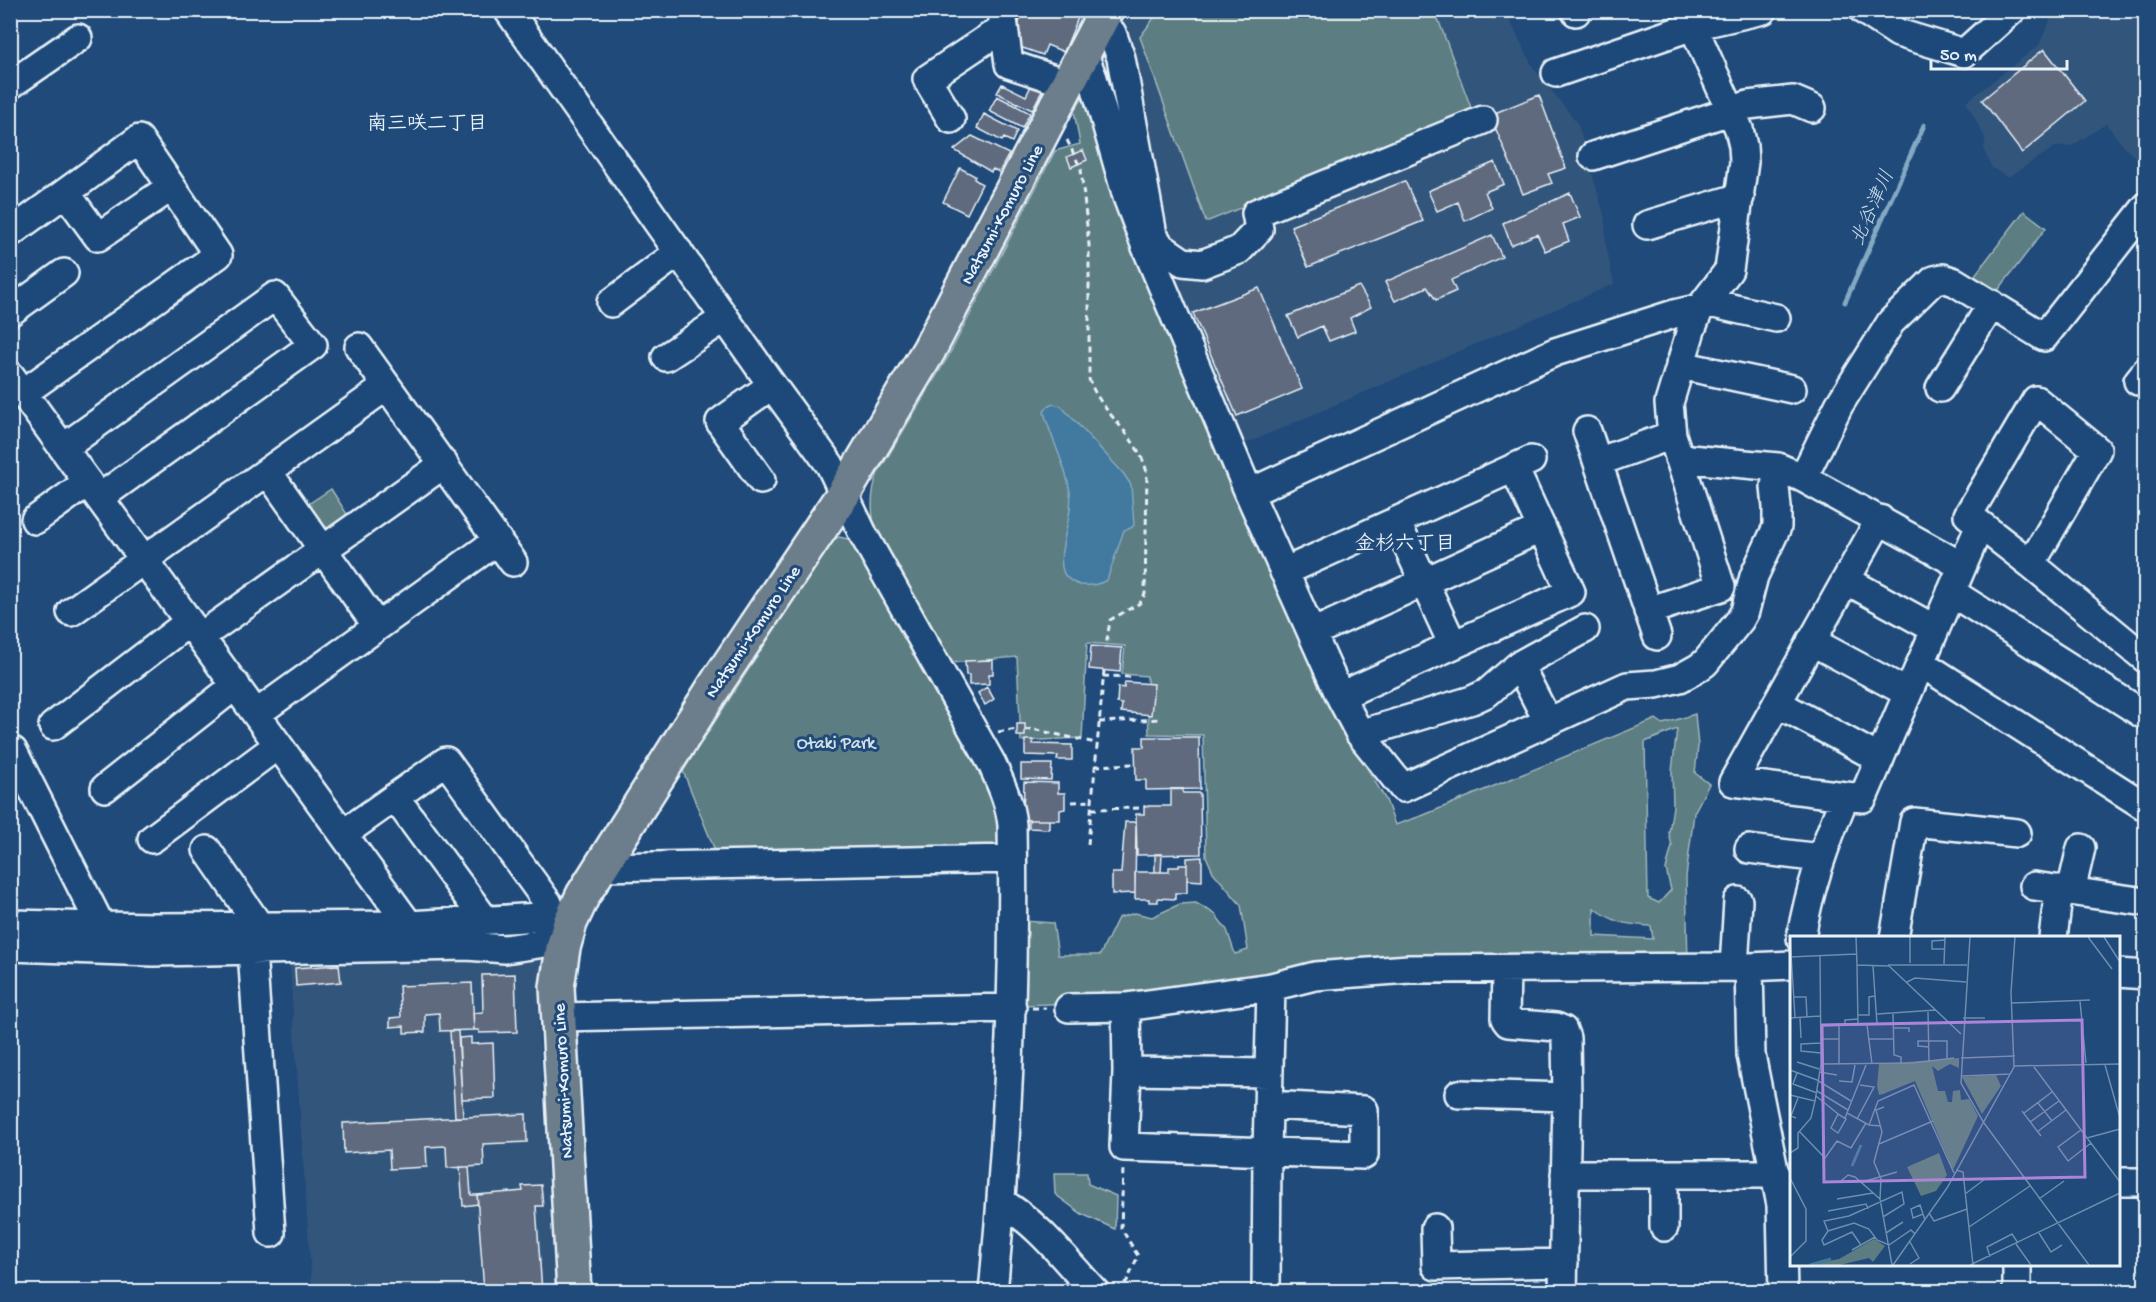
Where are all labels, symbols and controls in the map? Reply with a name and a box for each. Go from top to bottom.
scale bar [1931,33,2068,71]
text: 50 m [1940,46,1977,67]
district label: 南三咲二丁目 [367,112,487,137]
street label: Natsumi-Komuro Line [957,141,1049,289]
water label: 北谷津川 [1846,166,1901,250]
district label: 金杉六丁目 [1355,532,1455,557]
street label: Natsumi-Komuro Line [702,562,807,703]
park label: Otaki Park [797,734,877,755]
inset map [1790,936,2120,1266]
street label: Natsumi-Komuro Line [550,1002,579,1159]

